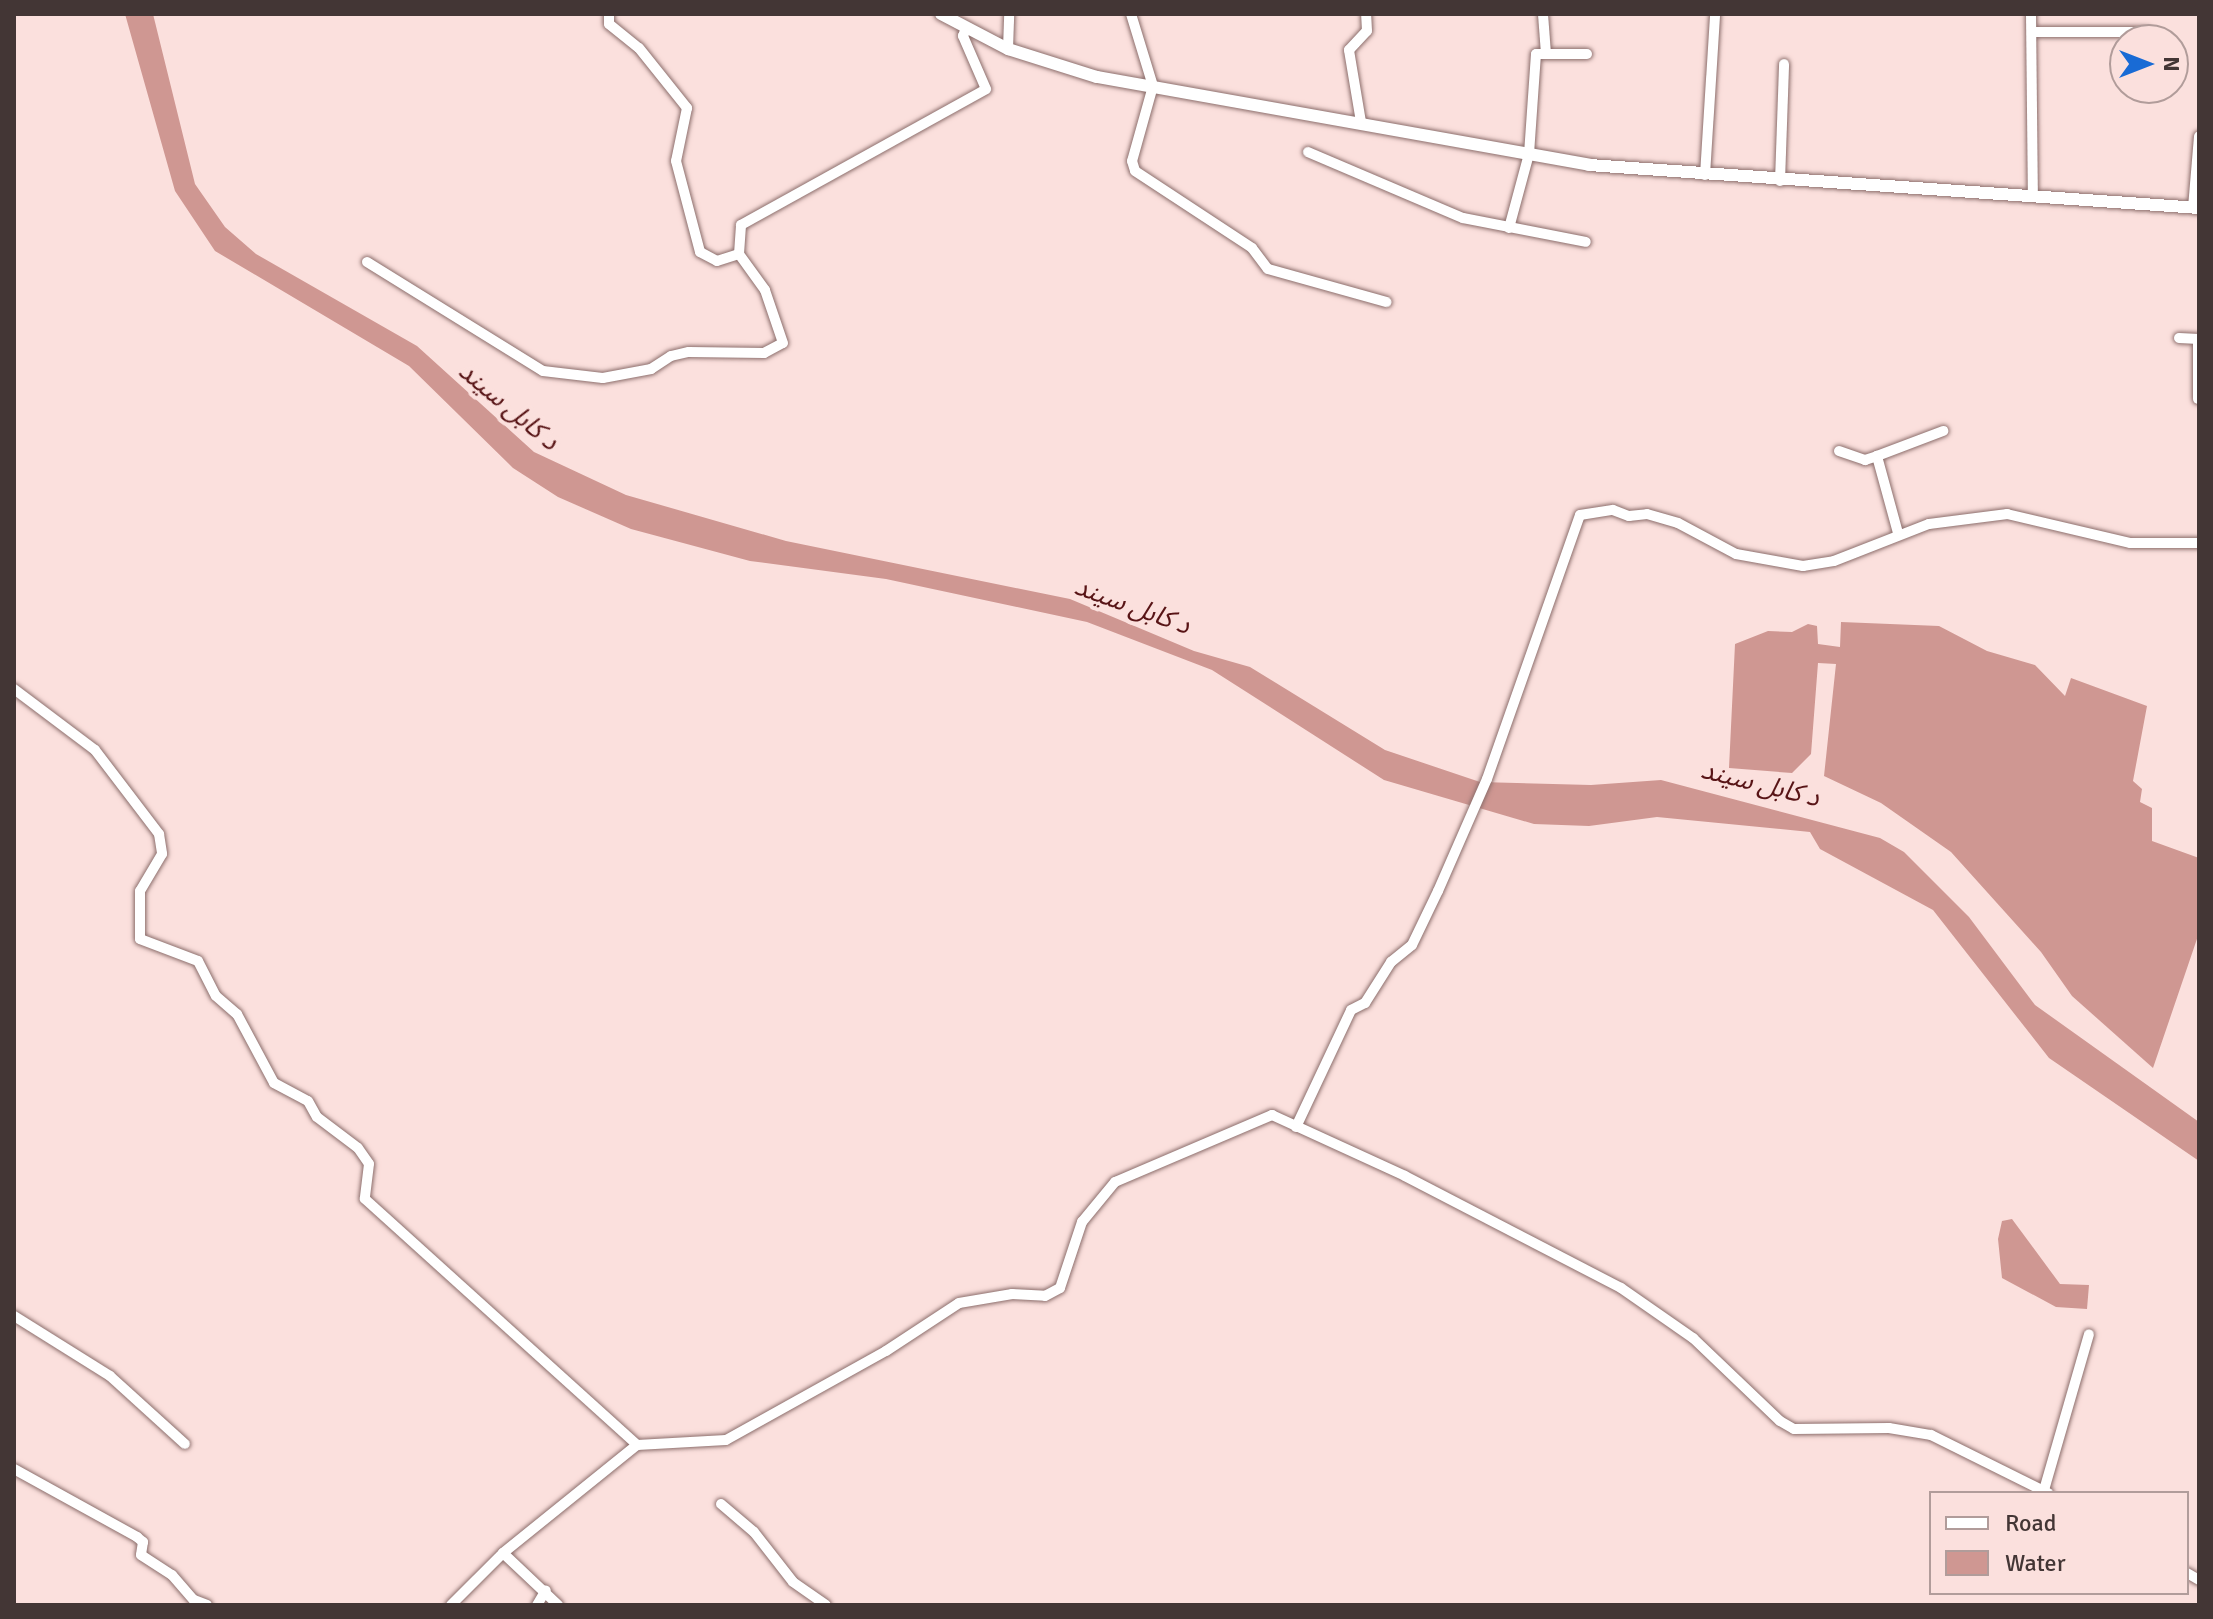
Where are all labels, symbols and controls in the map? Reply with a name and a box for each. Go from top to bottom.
north arrow [2109,24,2189,104]
text: N [2158,56,2185,72]
water label: د کابل سيند [452,356,564,458]
water label: د کابل سيند [1070,572,1194,642]
water label: د کابل سيند [1698,755,1822,815]
legend [1929,1491,2189,1595]
text: Road [2005,1508,2056,1538]
text: Water [2005,1548,2065,1578]

